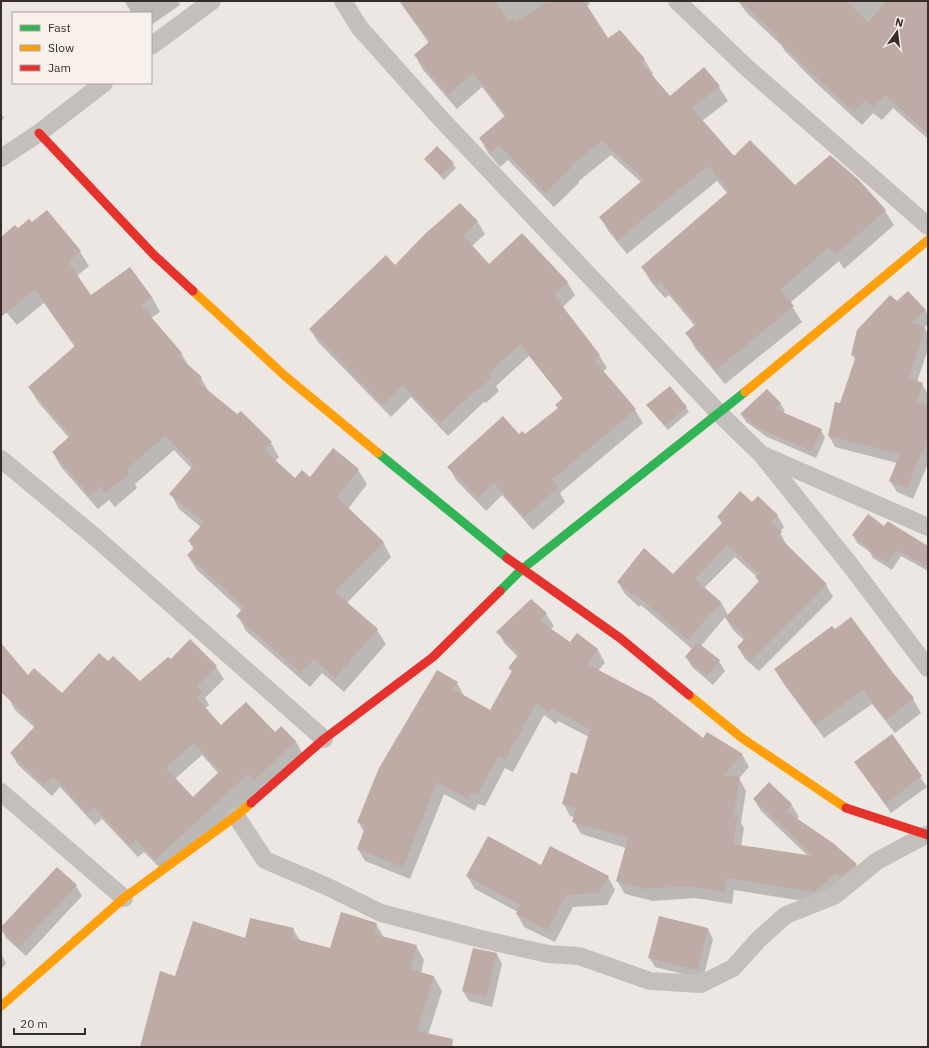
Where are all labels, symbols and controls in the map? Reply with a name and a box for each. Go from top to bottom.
legend [12,12,152,84]
north arrow [877,12,917,52]
text: N [894,15,905,30]
text: Fast [48,20,71,35]
text: Slow [48,40,74,55]
text: Jam [48,60,71,75]
scale bar [14,1010,85,1036]
text: 20 m [20,1016,48,1031]

